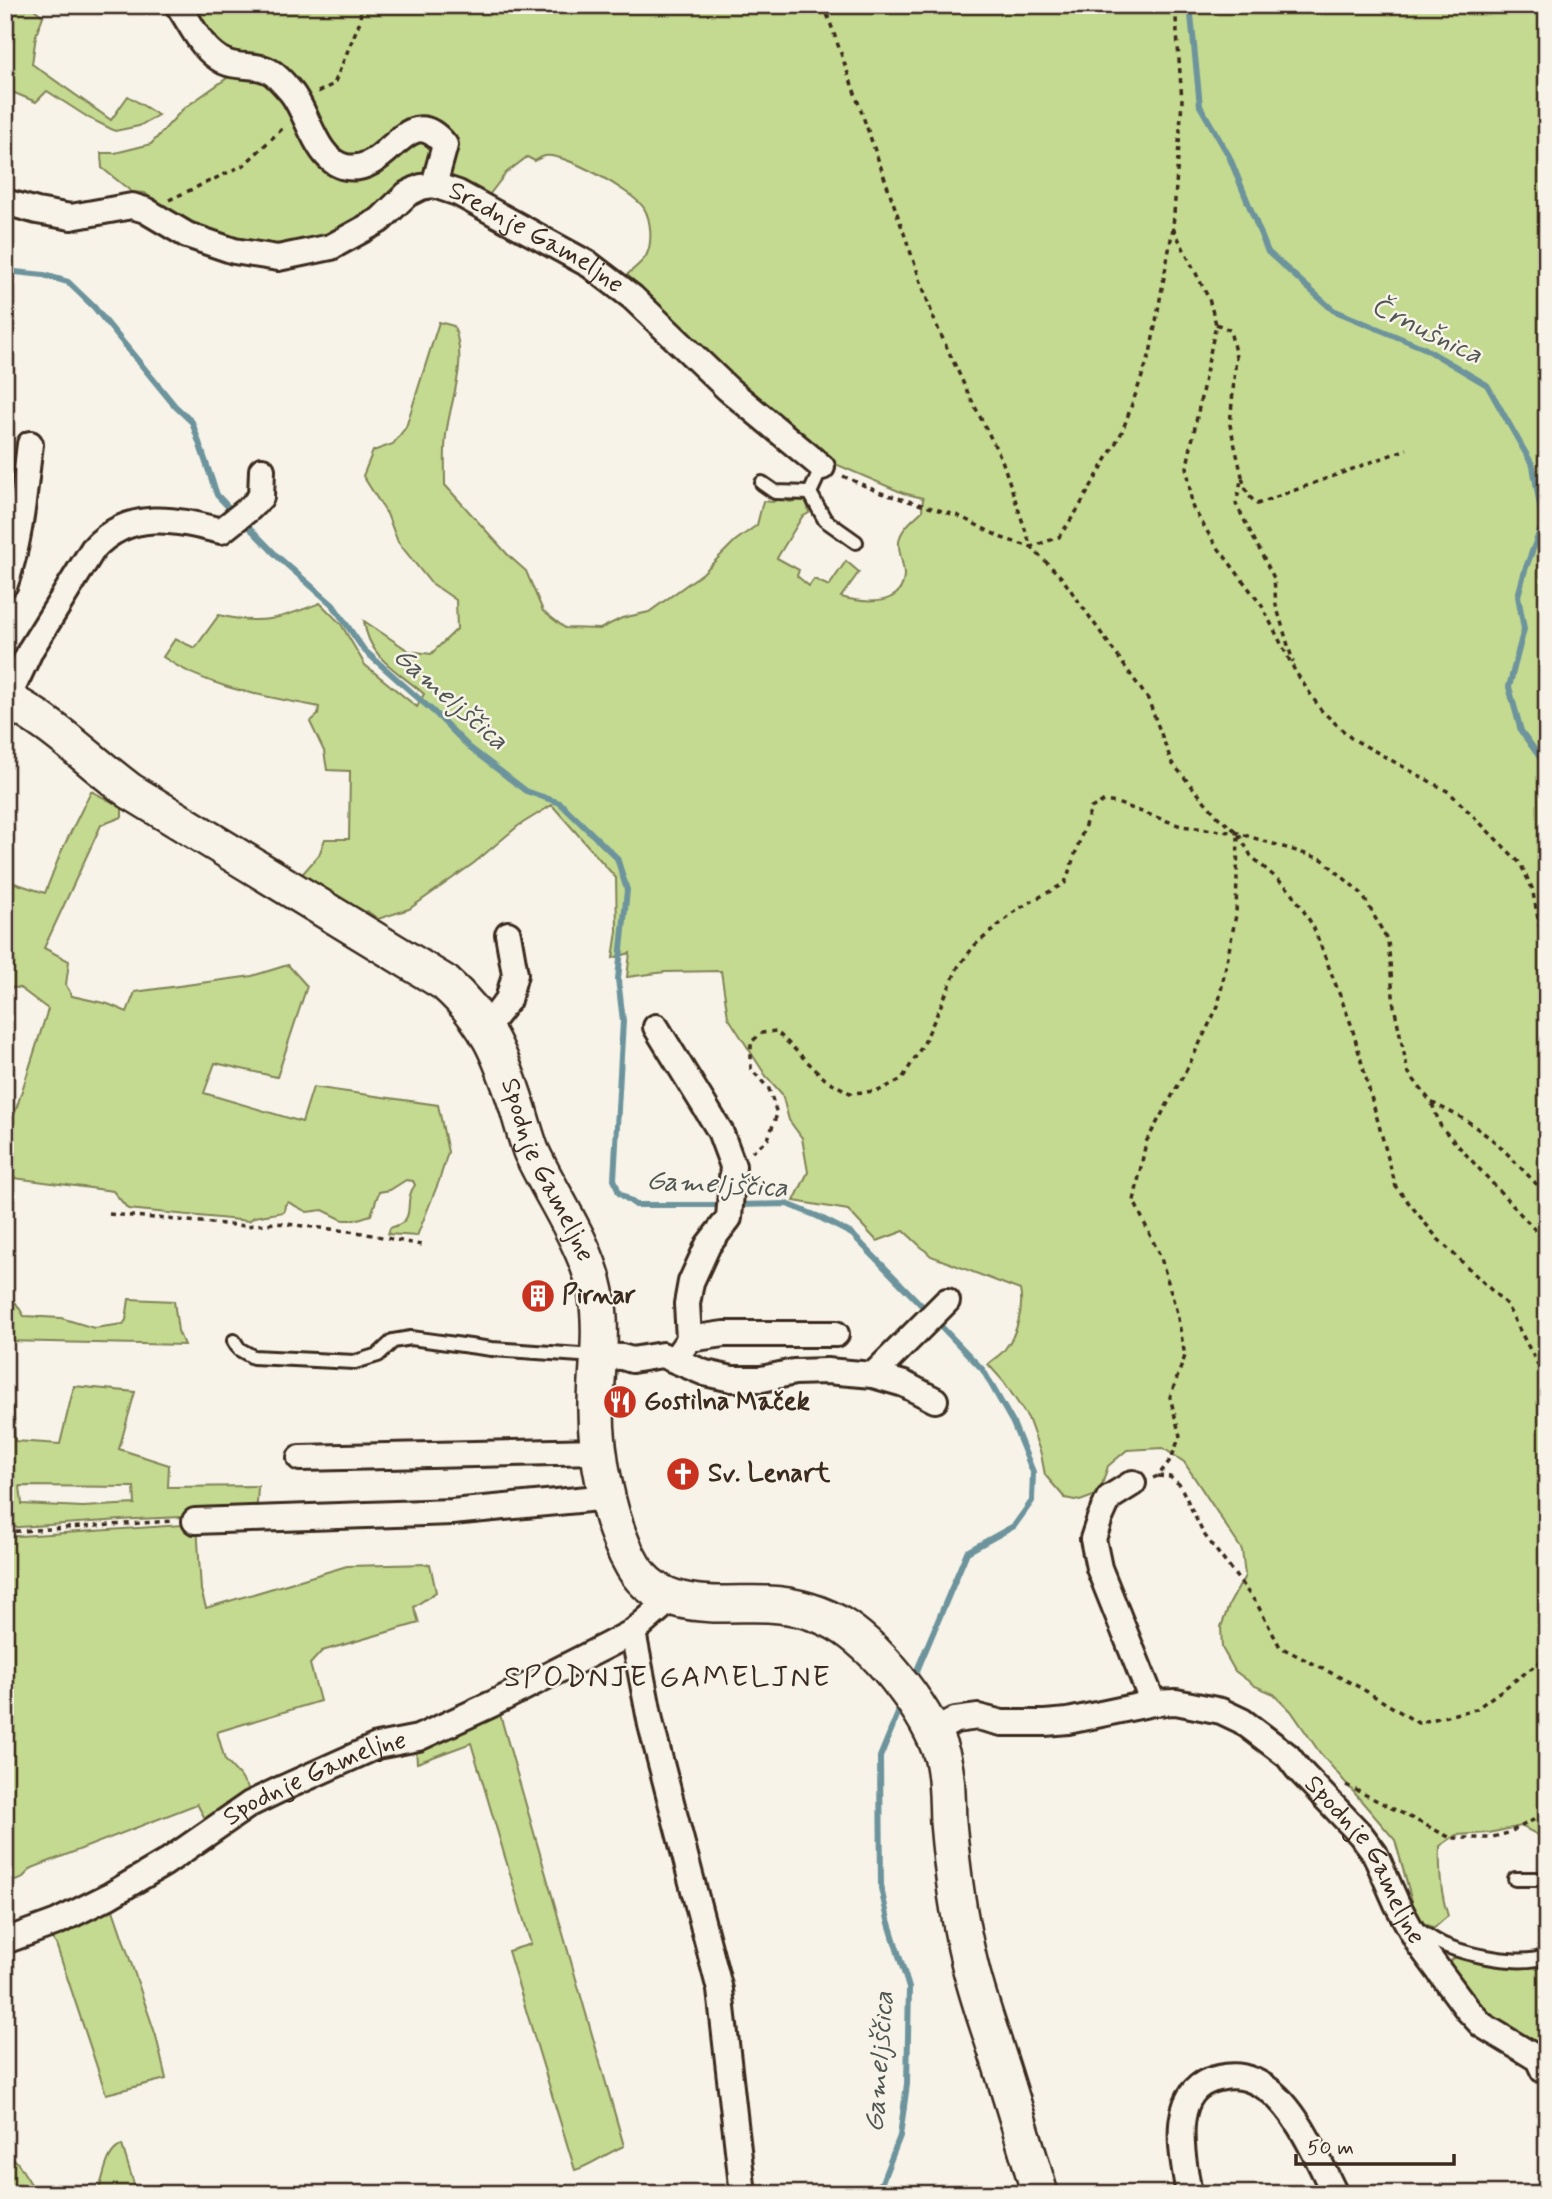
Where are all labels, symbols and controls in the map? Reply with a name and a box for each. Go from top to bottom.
street label: Srednje Gameljne [444,174,631,302]
water label: Črnušnica [1364,288,1488,374]
water label: Gameljščica [385,639,516,760]
street label: Spodnje Gameljne [492,1074,602,1267]
water label: Gameljščica [645,1163,789,1207]
building icon: Pirnar [519,1277,557,1315]
place label: Pirnar [562,1279,636,1313]
restaurant icon: Gostilna Maček [601,1383,639,1421]
place label: Gostilna Maček [644,1385,810,1419]
church icon: Sv. Lenart [664,1455,702,1493]
place label: Sv. Lenart [708,1457,831,1491]
district label: SPODNJE GAMELJNE [504,1658,832,1697]
street label: Spodnje Gameljne [216,1724,409,1834]
street label: Spodnje Gameljne [1296,1768,1433,1951]
water label: Gameljščica [857,1990,903,2134]
scale bar [1296,2122,1454,2166]
text: 50 m [1307,2134,1354,2162]

